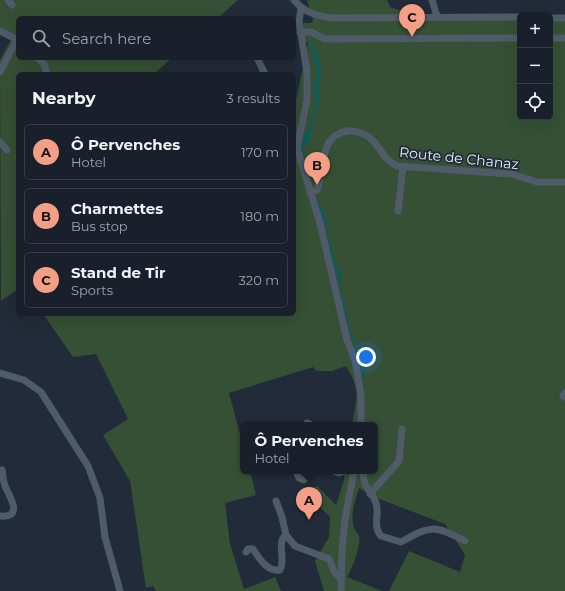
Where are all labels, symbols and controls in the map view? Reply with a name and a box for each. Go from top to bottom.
pin: C [399,4,425,37]
map controls [517,12,553,120]
button: + [517,12,553,48]
search box [16,16,296,60]
icon: search [30,27,52,49]
text: Search here [62,29,151,48]
button: − [517,48,553,84]
button: locate [517,84,553,120]
text: Nearby [32,88,96,108]
text: 3 results [226,90,280,106]
text: Ô Pervenches [71,135,180,154]
street label: Route de Chanaz [398,143,520,173]
text: A [41,144,51,160]
text: 170 m [241,144,279,160]
pin: B [304,152,330,185]
text: Hotel [71,154,106,170]
text: Charmettes [71,199,163,218]
text: B [41,208,51,224]
text: 180 m [240,208,279,224]
text: Bus stop [71,218,128,234]
text: Stand de Tir [71,263,165,282]
text: C [41,272,51,288]
text: 320 m [239,272,279,288]
text: Sports [71,282,113,298]
your location [356,347,376,367]
popup [240,422,378,474]
text: Ô Pervenches [254,431,364,450]
text: Hotel [254,450,290,466]
pin: A [296,487,322,520]

